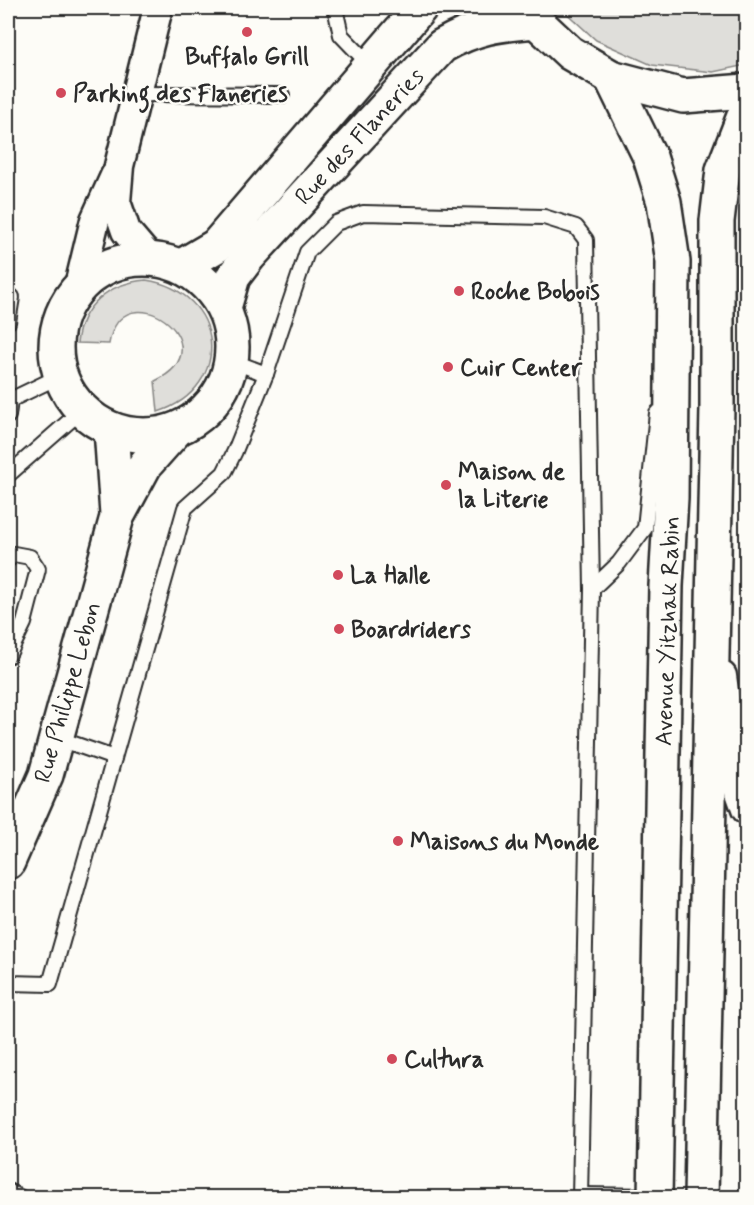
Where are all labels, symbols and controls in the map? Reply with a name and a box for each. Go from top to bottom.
marker: Buffalo Grill [240,25,254,39]
place label: Buffalo Grill [185,42,309,73]
street label: Rue des Flaneries [289,62,432,212]
place label: Parking des Flaneries [73,79,288,113]
marker: Parking des Flaneries [54,86,68,100]
place label: Roche Bobois [471,277,600,308]
marker: Roche Bobois [452,284,466,298]
place label: Cuir Center [460,353,583,384]
marker: Cuir Center [441,360,455,374]
place label: Maison de la Literie [458,457,565,516]
marker: Maison de la Literie [439,478,453,492]
street label: Avenue Yitzhak Rabin [649,516,688,747]
place label: La Halle [350,561,431,592]
marker: La Halle [331,568,345,582]
street label: Rue Philippe Lebon [28,598,109,786]
place label: Boardriders [351,615,471,646]
marker: Boardriders [332,622,346,636]
place label: Maisons du Monde [410,827,600,858]
marker: Maisons du Monde [391,834,405,848]
place label: Cultura [404,1045,484,1076]
marker: Cultura [385,1052,399,1066]

